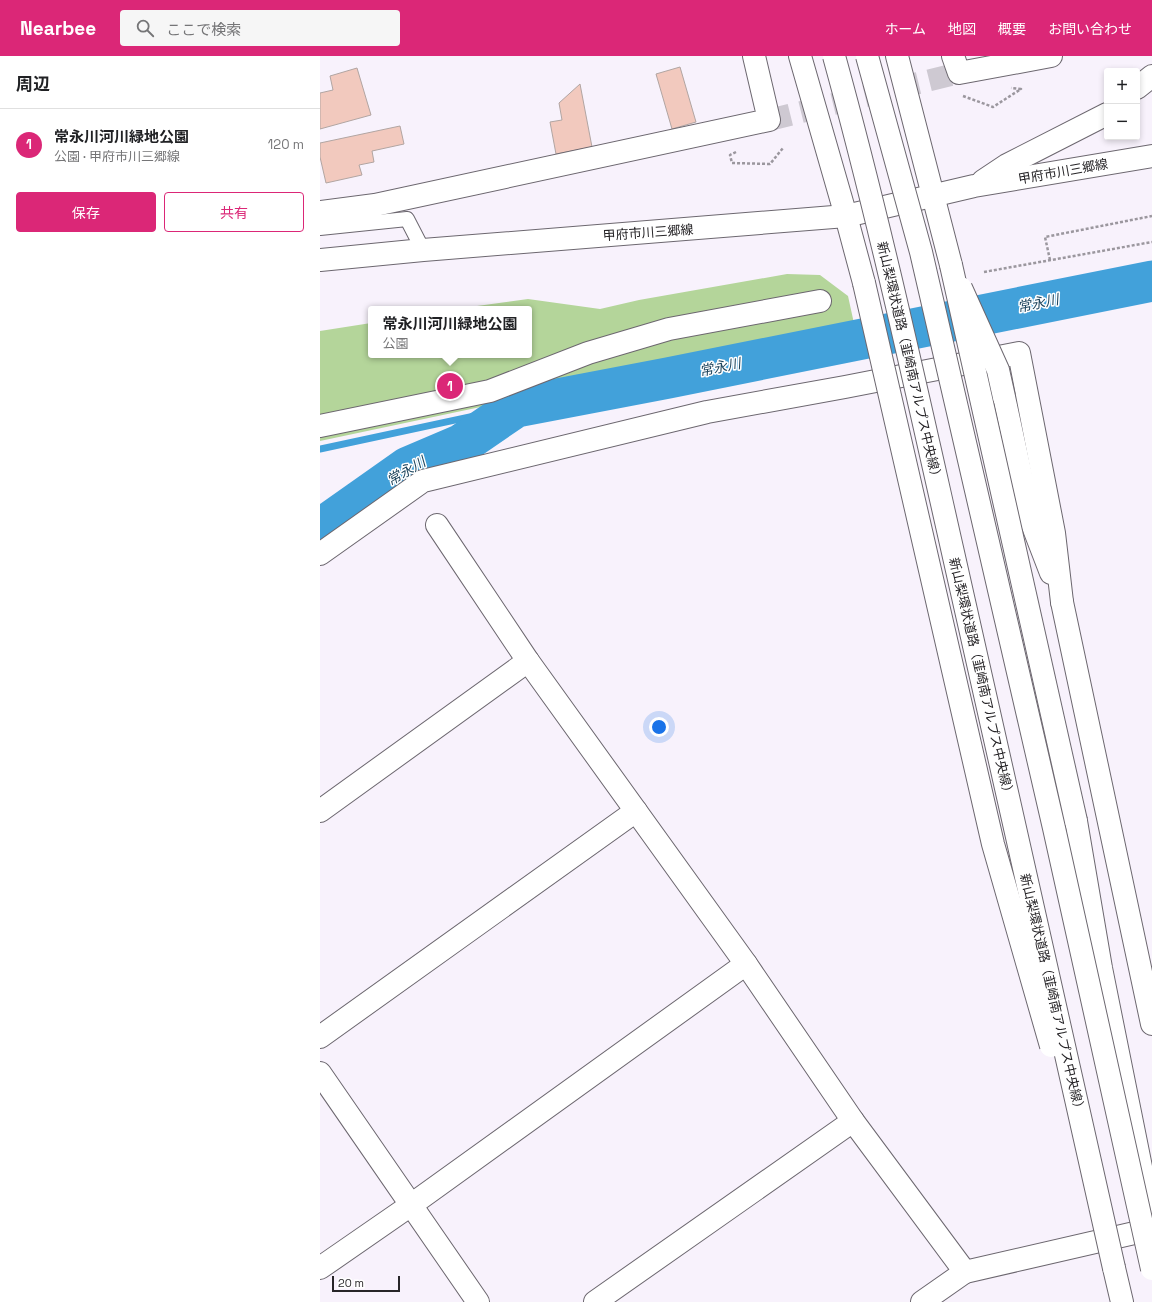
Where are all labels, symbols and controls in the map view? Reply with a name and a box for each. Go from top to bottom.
search box [120,10,400,46]
text: Nearbee [20,16,96,41]
icon: search [134,17,156,39]
text: ここで検索 [166,20,241,39]
text: ホーム [884,20,926,38]
text: 地図 [948,20,976,38]
text: 概要 [998,20,1026,38]
text: お問い合わせ [1048,20,1132,38]
map controls [1104,68,1140,140]
button: + [1104,68,1140,104]
text: 周辺 [16,73,50,95]
button: − [1104,104,1140,140]
text: 常永川河川緑地公園 [54,127,189,146]
text: 1 [26,136,32,153]
text: 120 m [268,136,304,153]
text: 公園 · 甲府市川三郷線 [54,148,180,165]
street label: 甲府市川三郷線 [1017,155,1109,188]
button: 保存 [16,192,156,232]
button: 共有 [164,192,304,232]
street label: 甲府市川三郷線 [602,221,694,244]
street label: 新山梨環状道路（韮崎南アルプス中央線） [873,240,946,484]
water label: 常永川 [1016,290,1062,316]
popup [368,306,532,358]
text: 常永川河川緑地公園 [382,314,518,333]
text: 公園 [382,335,409,352]
water label: 常永川 [698,354,744,380]
pin: 1 [437,371,463,401]
water label: 常永川 [383,452,430,489]
street label: 新山梨環状道路（韮崎南アルプス中央線） [945,556,1018,800]
your location [649,717,669,737]
street label: 新山梨環状道路（韮崎南アルプス中央線） [1016,872,1089,1116]
scale bar [332,1274,400,1293]
text: 20 m [338,1276,364,1290]

